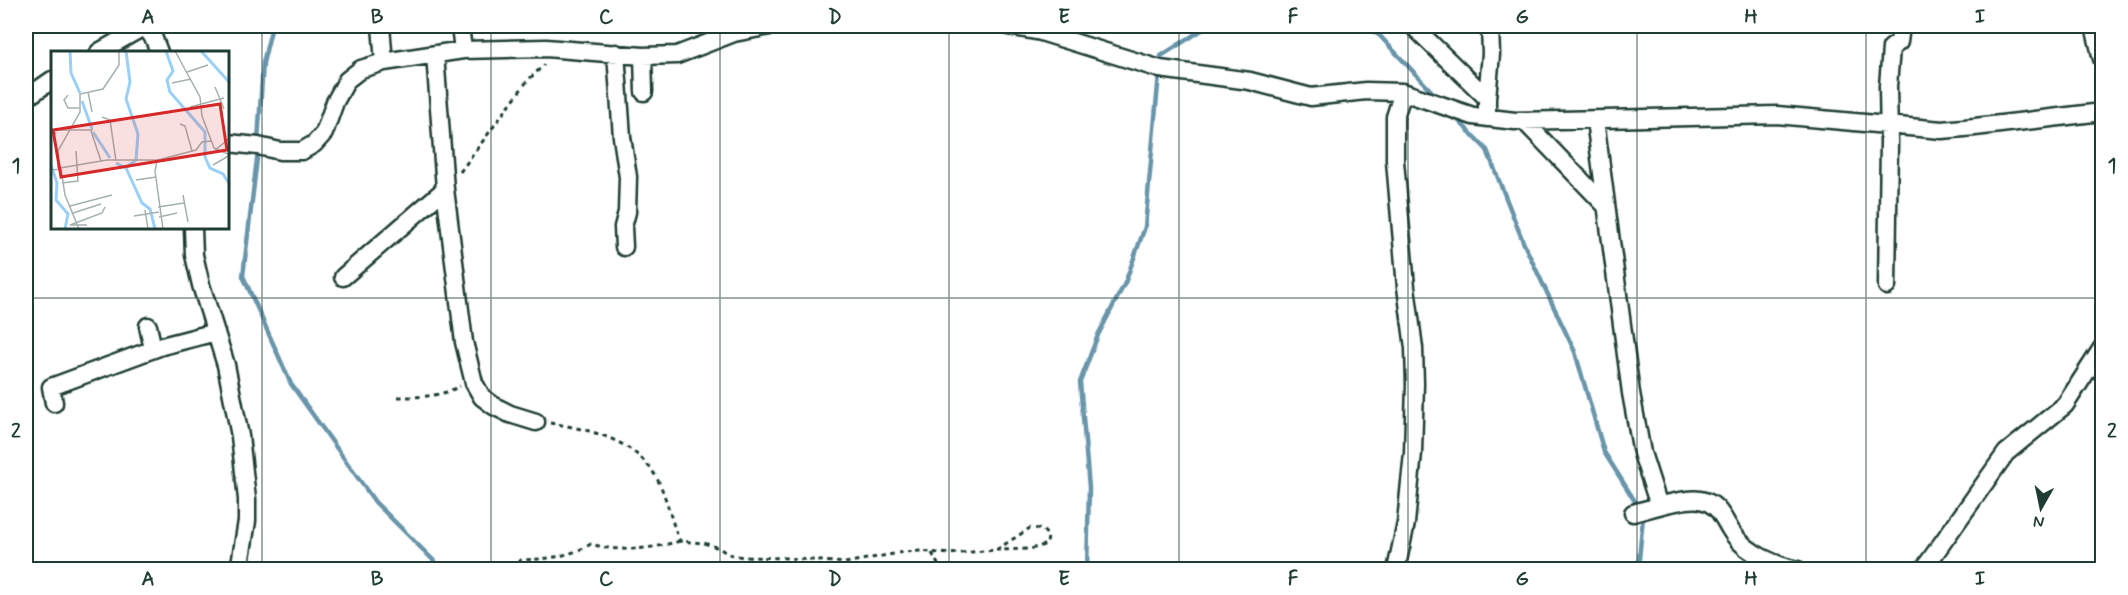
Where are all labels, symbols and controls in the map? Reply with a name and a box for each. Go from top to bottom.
text: A [141,4,155,31]
text: B [371,4,384,31]
text: C [599,4,614,31]
text: D [828,4,842,31]
text: E [1058,4,1070,31]
text: F [1288,4,1299,31]
text: G [1515,4,1529,31]
text: H [1744,4,1758,31]
text: I [1975,4,1985,31]
inset map [51,51,230,230]
text: 1 [12,153,20,180]
text: 1 [2108,153,2116,180]
text: 2 [11,418,21,445]
text: 2 [2107,418,2117,445]
north arrow [2011,478,2071,538]
text: N [2032,510,2046,533]
text: A [141,566,155,593]
text: B [371,566,384,593]
text: C [599,566,614,593]
text: D [828,566,842,593]
text: E [1058,566,1070,593]
text: F [1288,566,1299,593]
text: G [1515,566,1529,593]
text: H [1744,566,1758,593]
text: I [1975,566,1985,593]

